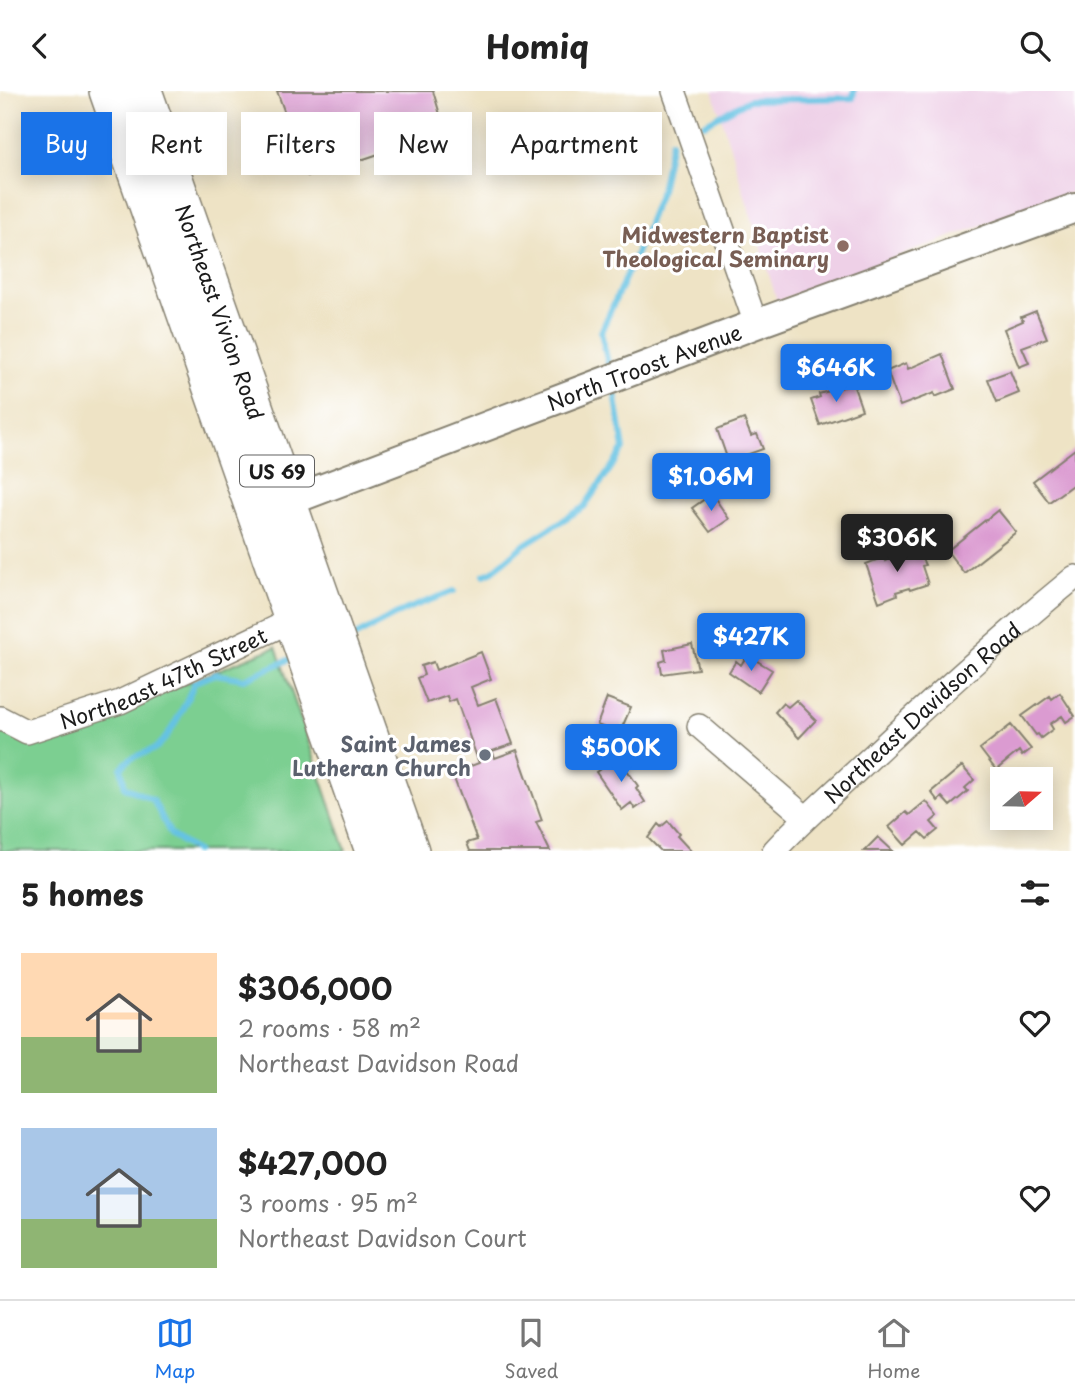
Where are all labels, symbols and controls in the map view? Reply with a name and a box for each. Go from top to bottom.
text: Homiq [486,22,589,70]
icon: back [21,27,59,65]
icon: search [1016,27,1054,65]
chip: Buy [21,112,112,175]
chip: Rent [126,112,227,175]
chip: Filters [241,112,360,175]
chip: New [374,112,472,175]
chip: Apartment [486,112,662,175]
street label: Northeast Vivion Road [168,200,273,424]
place label: Midwestern Baptist Theological Seminary [602,218,829,274]
marker: Midwestern Baptist Theological Seminary [835,238,851,254]
street label: North Troost Avenue [542,315,746,418]
pin: $646K [787,345,885,404]
text: $646K [797,349,875,384]
pin: $1.06M [654,453,768,513]
road number: US 69 [240,455,314,487]
text: $1.06M [668,458,754,493]
pin: $306K [848,515,946,574]
text: $306K [857,519,937,554]
pin: $427K [702,613,800,673]
street label: Northeast Davidson Road [816,614,1027,810]
text: $427K [713,618,789,653]
street label: Northeast 47th Street [55,619,272,737]
pin: $500K [572,725,670,784]
place label: Saint James Lutheran Church [292,727,471,783]
text: $500K [581,729,661,764]
marker: Saint James Lutheran Church [477,747,493,763]
north arrow [990,767,1054,829]
map controls [990,767,1053,830]
text: 5 homes [21,871,144,916]
icon: filters [1016,874,1054,912]
text: $306,000 [238,965,392,1010]
icon: home [77,981,161,1065]
icon: heart [1016,1004,1054,1042]
text: 2 rooms · 58 m² [238,1010,421,1045]
text: Northeast Davidson Road [238,1045,519,1080]
text: $427,000 [238,1140,387,1185]
icon: home [77,1156,161,1240]
icon: heart [1016,1179,1054,1217]
text: 3 rooms · 95 m² [238,1185,418,1220]
text: Northeast Davidson Court [238,1220,527,1255]
tab: Map [155,1314,195,1384]
tab: Saved [504,1314,558,1384]
tab: Home [868,1314,920,1384]

